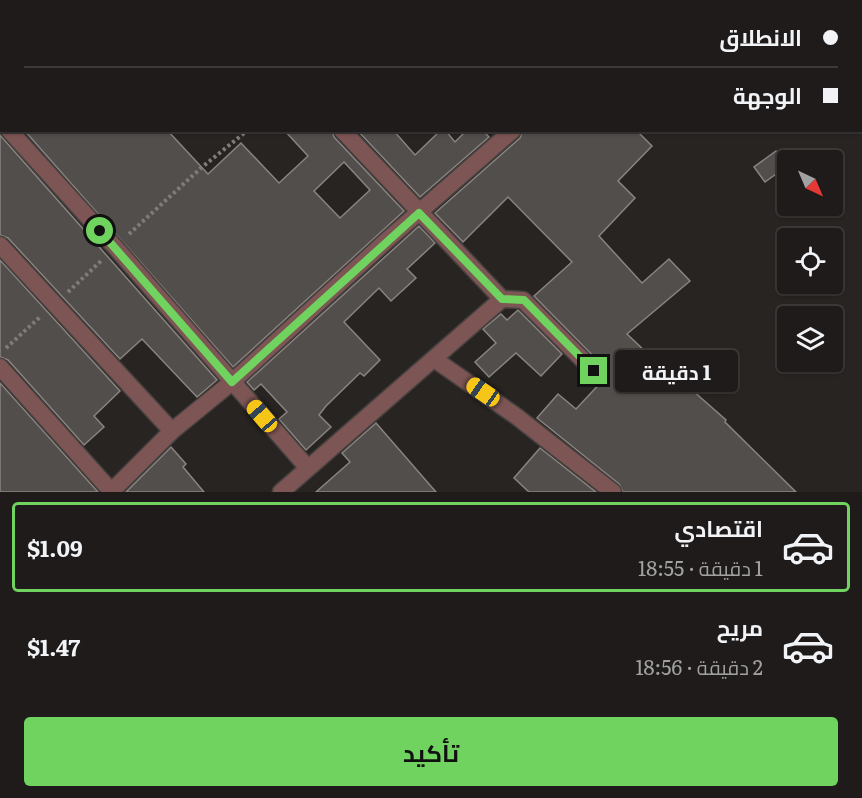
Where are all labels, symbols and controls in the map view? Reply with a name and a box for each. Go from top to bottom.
text: الانطلاق [719,20,802,53]
text: الوجهة [733,78,802,111]
north arrow [777,150,843,216]
map controls [777,150,843,372]
route start [86,217,113,244]
button: locate [777,228,843,294]
button: layers [777,306,843,372]
callout: 1 دقيقة [615,350,738,392]
text: 1 دقيقة [642,356,711,386]
route end [580,357,607,384]
car [463,374,503,410]
car [243,397,281,435]
text: اقتصادي [674,511,763,544]
icon: car [781,520,835,574]
text: $1.09 [27,531,83,564]
text: 1 دقيقة · 18:55 [638,552,763,582]
text: مريح [717,610,763,643]
icon: car [781,619,835,673]
text: $1.47 [27,630,80,663]
text: 2 دقيقة · 18:56 [635,651,763,681]
button: تأكيد [24,717,838,786]

